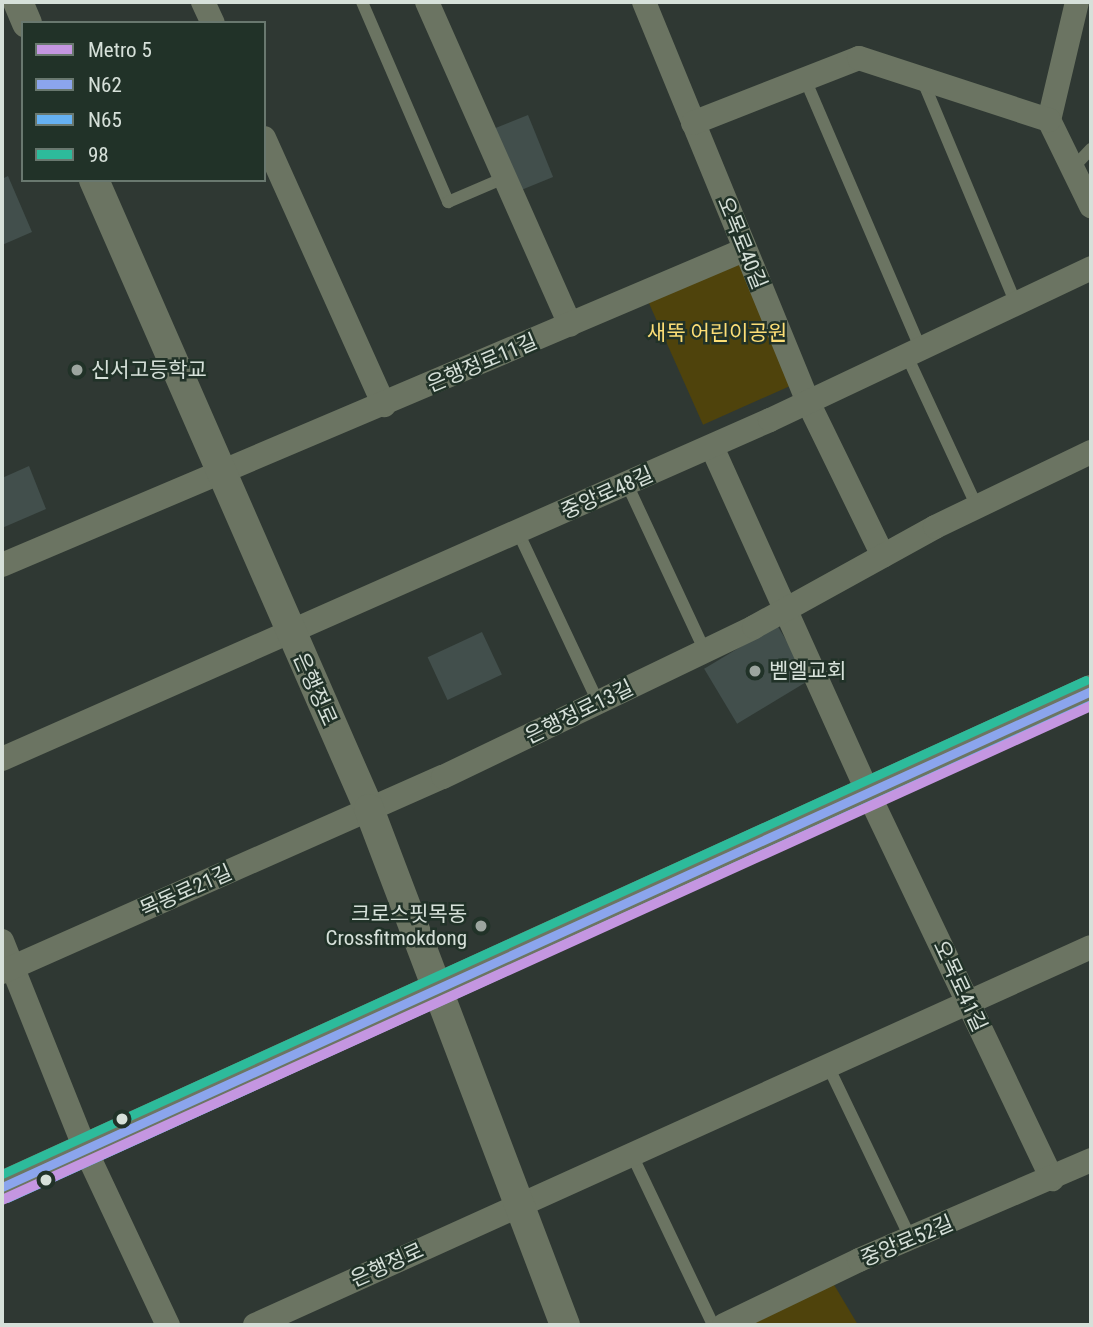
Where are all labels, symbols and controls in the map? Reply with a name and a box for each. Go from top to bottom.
legend [21,21,266,182]
text: Metro 5 [88,38,152,62]
text: N62 [88,73,122,97]
text: N65 [88,108,122,132]
text: 98 [88,143,109,167]
street label: 오목로40길 [712,193,772,293]
park label: 새뚝 어린이공원 [647,320,787,346]
street label: 은행정로11길 [423,328,541,398]
place label: 신서고등학교 [91,357,207,383]
marker: 신서고등학교 [69,362,85,378]
street label: 중앙로48길 [557,462,657,524]
street label: 은행정로 [288,649,342,729]
place label: 벧엘교회 [769,658,846,684]
marker: 벧엘교회 [747,663,763,679]
street label: 은행정로13길 [521,675,637,749]
street label: 목동로21길 [136,860,236,922]
place label: 크로스핏목동 Crossfitmokdong [326,901,467,951]
marker: 크로스핏목동 Crossfitmokdong [473,918,489,934]
street label: 오목로41길 [928,936,992,1036]
unlabelled marker [115,1112,129,1126]
unlabelled marker [39,1173,53,1187]
street label: 중앙로52길 [857,1210,957,1272]
street label: 은행정로 [347,1238,427,1292]

